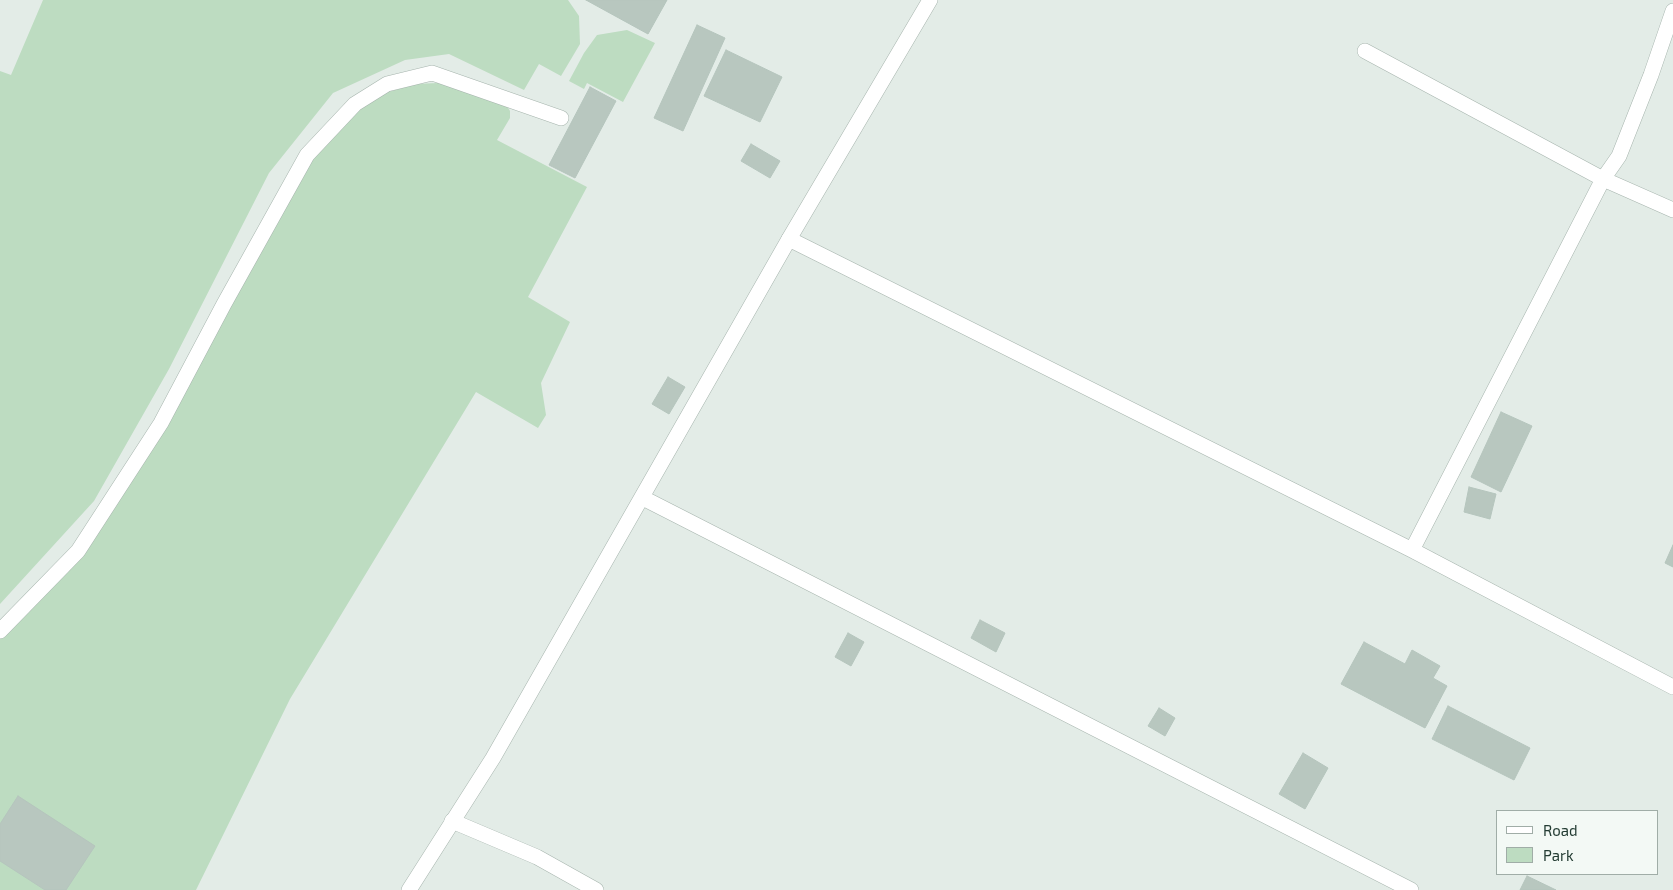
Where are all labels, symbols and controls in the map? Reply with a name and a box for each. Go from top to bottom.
legend [1496,810,1658,875]
text: Road [1543,821,1578,839]
text: Park [1543,846,1574,864]

